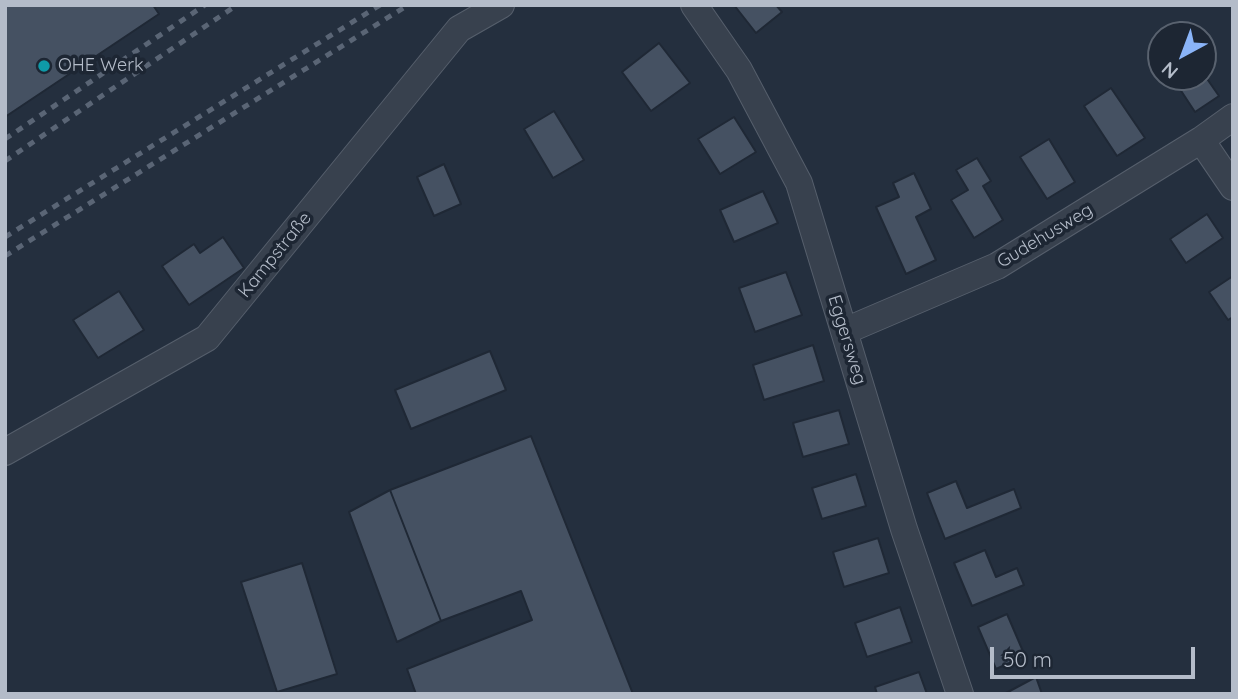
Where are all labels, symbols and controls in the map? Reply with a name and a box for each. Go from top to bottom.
north arrow [1147,21,1217,91]
place label: OHE Werk [58,55,144,77]
text: N [1156,57,1183,84]
marker: OHE Werk [36,58,52,74]
street label: Gudehusweg [993,199,1097,273]
street label: Kampstraße [234,208,316,302]
street label: Eggersweg [823,293,871,387]
scale bar [993,632,1198,676]
text: 50 m [1003,646,1052,672]

